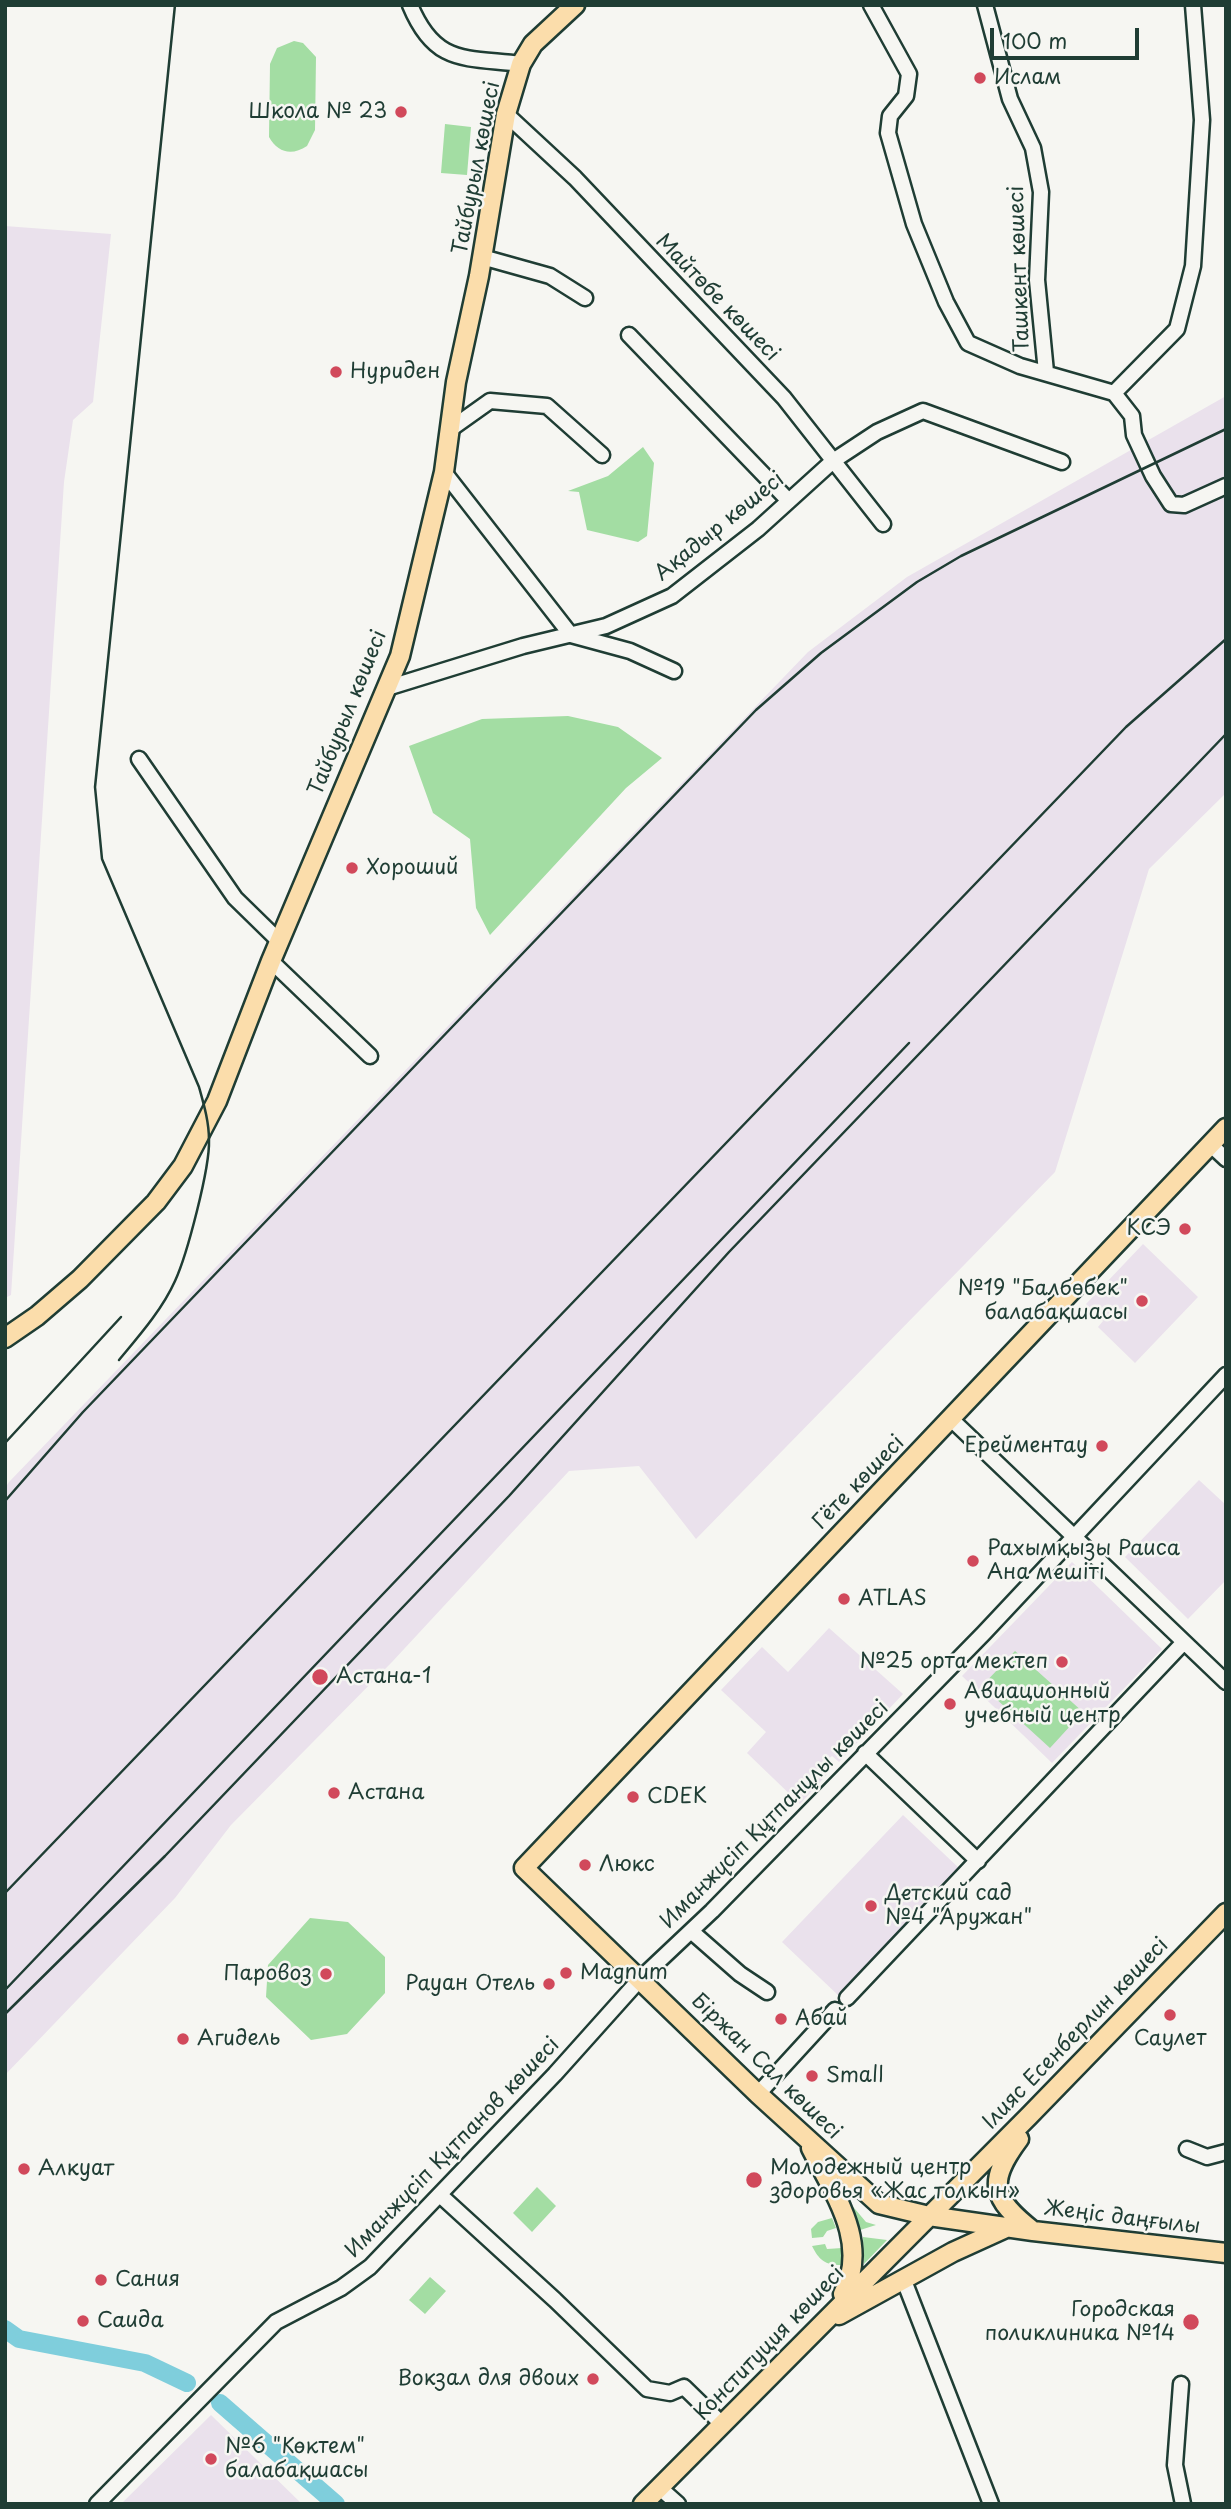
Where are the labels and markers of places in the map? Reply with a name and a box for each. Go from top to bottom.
place label: Ислам [994,65,1062,91]
marker: Ислам [972,70,988,86]
place label: Школа № 23 [249,99,387,125]
marker: Школа № 23 [393,104,409,120]
place label: Нуриден [350,359,440,385]
marker: Нуриден [328,364,344,380]
place label: Хороший [366,855,458,881]
marker: Хороший [344,860,360,876]
place label: КСЭ [1126,1216,1171,1242]
marker: КСЭ [1177,1221,1193,1237]
place label: №19 "Балбөбек" балабақшасы [958,1276,1128,1326]
marker: №19 "Балбөбек" балабақшасы [1134,1293,1150,1309]
place label: Ерейментау [964,1433,1088,1459]
marker: Ерейментау [1094,1438,1110,1454]
place label: Рахымқызы Раиса Ана мешіті [987,1536,1180,1586]
marker: Рахымқызы Раиса Ана мешіті [965,1553,981,1569]
place label: ATLAS [858,1586,927,1612]
marker: ATLAS [836,1591,852,1607]
place label: №25 орта мектеп [860,1649,1048,1675]
marker: №25 орта мектеп [1054,1654,1070,1670]
place label: Астана-1 [336,1664,431,1690]
marker: Астана-1 [310,1667,330,1687]
place label: Авиационный учебный центр [964,1679,1121,1729]
marker: Авиационный учебный центр [942,1696,958,1712]
place label: Астана [348,1780,424,1806]
place label: CDEK [647,1784,707,1810]
marker: Астана [326,1785,342,1801]
marker: CDEK [625,1789,641,1805]
place label: Люкс [599,1852,655,1878]
marker: Люкс [577,1857,593,1873]
place label: Детский сад №4 "Аружан" [885,1881,1032,1931]
marker: Детский сад №4 "Аружан" [863,1898,879,1914]
place label: Magnum [580,1960,668,1986]
place label: Паровоз [223,1961,312,1987]
marker: Magnum [558,1965,574,1981]
marker: Паровоз [318,1966,334,1982]
place label: Рауан Отель [405,1971,535,1997]
marker: Рауан Отель [541,1976,557,1992]
place label: Абай [795,2006,848,2032]
marker: Саулет [1162,2007,1178,2023]
marker: Абай [773,2011,789,2027]
place label: Агидель [197,2026,280,2052]
place label: Саулет [1134,2026,1206,2052]
marker: Агидель [175,2031,191,2047]
place label: Small [826,2063,884,2089]
marker: Small [804,2068,820,2084]
place label: Молодежный центр здоровья «Жас толкын» [770,2155,1020,2205]
place label: Алкуат [38,2156,114,2182]
marker: Алкуат [16,2161,32,2177]
marker: Молодежный центр здоровья «Жас толкын» [744,2170,764,2190]
place label: Сания [115,2267,180,2293]
marker: Сания [93,2272,109,2288]
place label: Городская поликлиника №14 [985,2297,1175,2347]
place label: Саида [97,2308,164,2334]
marker: Городская поликлиника №14 [1181,2312,1201,2332]
marker: Саида [75,2313,91,2329]
place label: Вокзал для двоих [398,2366,579,2392]
marker: Вокзал для двоих [585,2371,601,2387]
place label: №6 "Көктем" балабақшасы [225,2434,369,2484]
marker: №6 "Көктем" балабақшасы [203,2451,219,2467]

